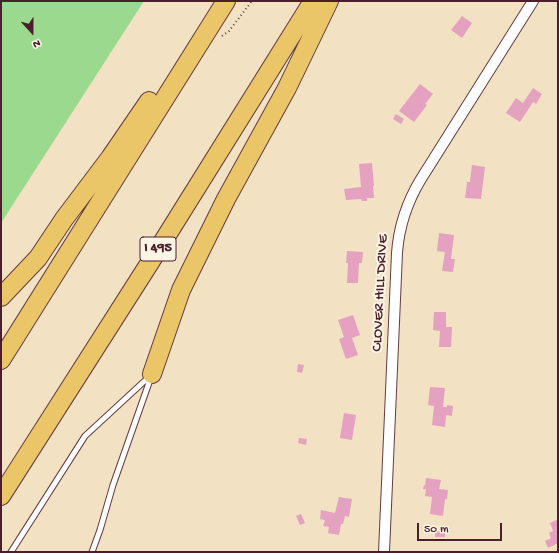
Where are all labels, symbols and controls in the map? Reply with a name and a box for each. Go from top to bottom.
north arrow [12,12,52,52]
text: N [31,36,42,50]
street label: CLOVER HILL DRIVE [369,234,393,352]
road number: I 495 [140,237,176,261]
scale bar [419,515,504,541]
text: 50 m [424,523,449,537]

